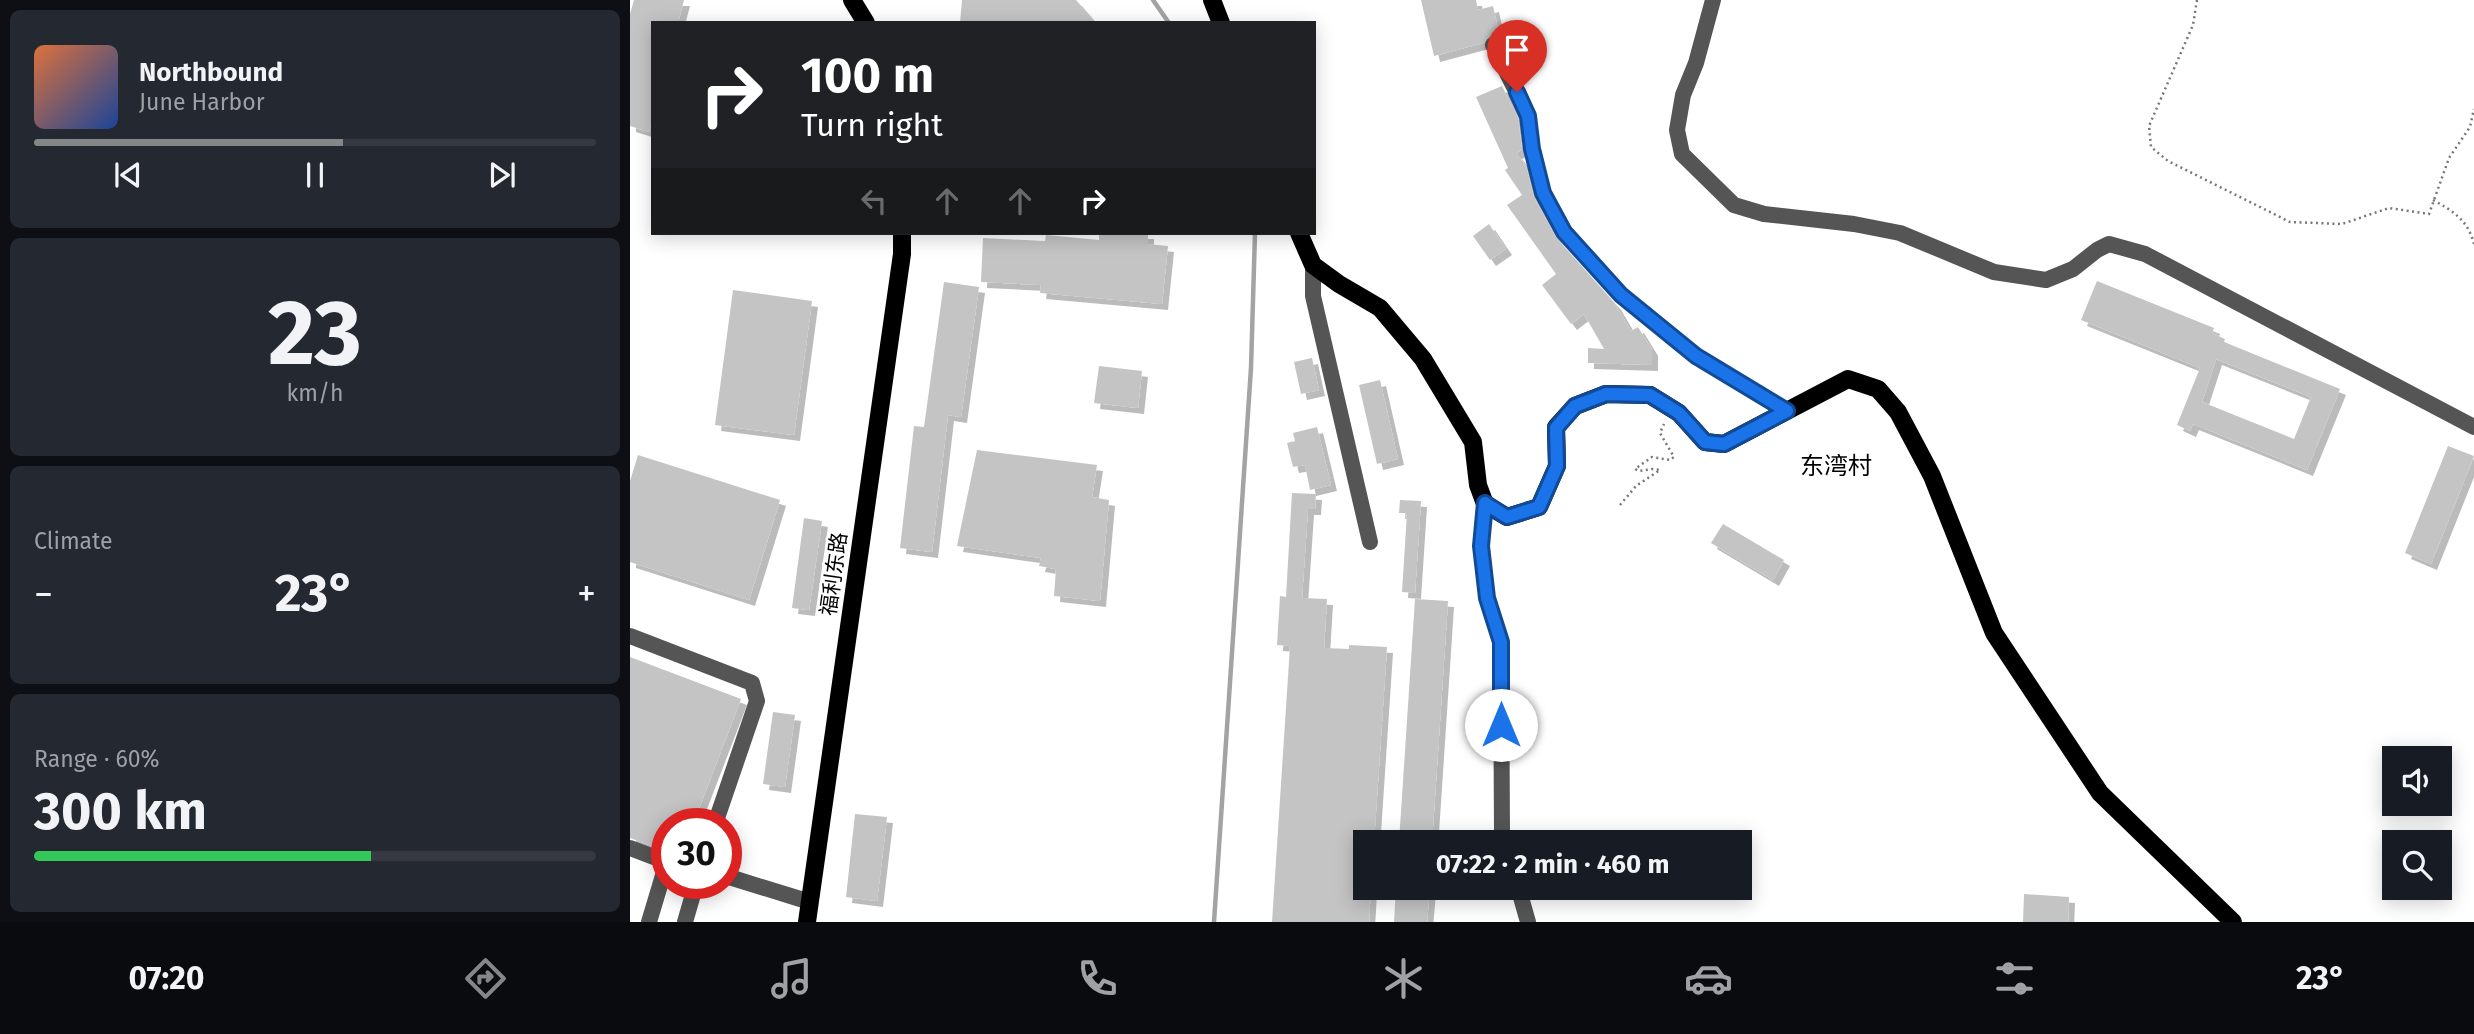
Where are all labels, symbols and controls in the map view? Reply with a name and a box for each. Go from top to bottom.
pin [1487,20,1547,92]
icon: arrive [1498,31,1536,69]
text: 100 m [801,46,934,105]
icon: right [686,49,777,140]
text: Northbound [139,57,283,88]
text: June Harbor [139,88,265,116]
text: Turn right [801,106,943,144]
icon: previous [109,156,147,194]
icon: pause [296,156,334,194]
icon: next [483,156,521,194]
icon: left [855,182,893,220]
icon: ahead [928,182,966,220]
icon: ahead [1001,182,1039,220]
icon: right [1074,182,1112,220]
text: 23 [268,279,362,388]
text: km/h [287,379,343,407]
district label: 东湾村 [1800,452,1872,480]
text: Climate [34,527,113,555]
street label: 福利东路 [815,531,853,617]
text: 23° [275,562,355,625]
text: − [34,571,53,617]
text: + [577,571,596,617]
position arrow [1464,688,1538,762]
text: Range · 60% [34,745,160,773]
map controls [2382,746,2452,900]
button: sound [2382,746,2452,816]
text: 300 km [34,780,207,843]
speed limit sign: 30 [651,808,742,899]
button: search [2382,830,2452,900]
text: 07:22 · 2 min · 460 m [1436,849,1669,880]
icon: directions [461,954,510,1003]
icon: music [767,954,816,1003]
icon: phone [1073,954,1122,1003]
icon: climate [1379,954,1428,1003]
icon: car [1684,954,1733,1003]
icon: filters [1990,954,2039,1003]
text: 07:20 [128,959,204,997]
text: 23° [2296,959,2346,997]

